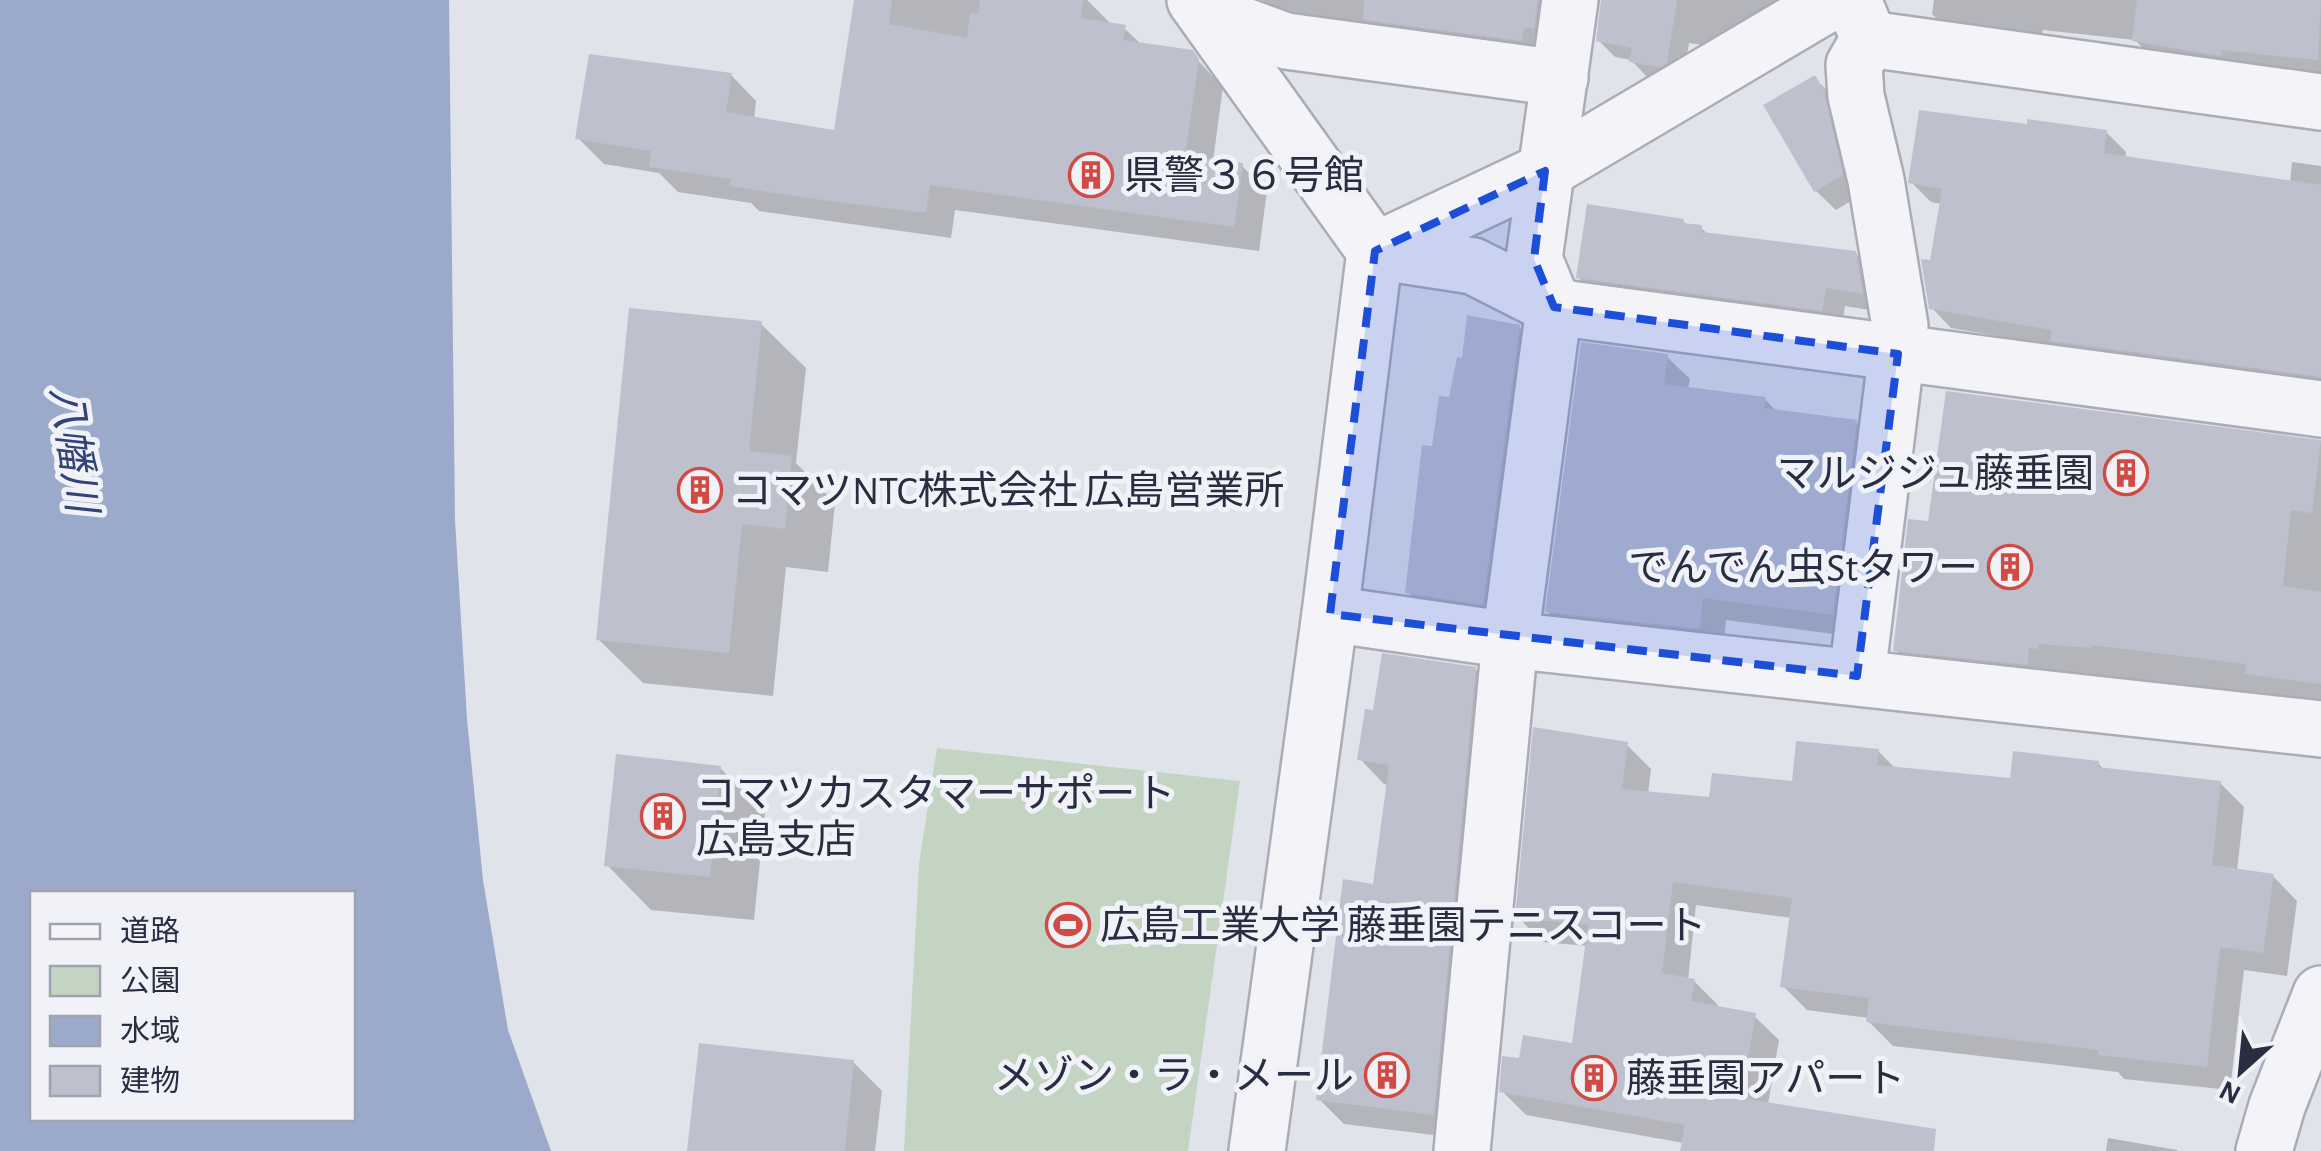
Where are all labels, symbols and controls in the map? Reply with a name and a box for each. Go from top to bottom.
building icon: 県警３６号館 [1068,152,1114,198]
place label: 県警３６号館 [1124,155,1364,197]
water label: 八幡川 [43,384,105,519]
building icon: マルジジュ藤垂園 [2103,450,2149,496]
place label: マルジジュ藤垂園 [1777,453,2094,495]
building icon: コマツNTC株式会社 広島営業所 [677,467,723,513]
place label: コマツNTC株式会社 広島営業所 [732,470,1284,512]
building icon: でんでん虫Stタワー [1987,544,2033,590]
place label: でんでん虫Stタワー [1628,547,1978,589]
place label: コマツカスタマーサポート 広島支店 [696,773,1175,861]
building icon: コマツカスタマーサポート 広島支店 [640,793,686,839]
legend [30,891,355,1121]
sports icon: 広島工業大学 藤垂園テニスコート [1045,902,1091,948]
place label: 広島工業大学 藤垂園テニスコート [1100,905,1707,947]
text: 道路 [120,915,180,947]
text: 公園 [120,966,180,997]
text: 水域 [120,1015,180,1047]
north arrow [2191,1021,2291,1121]
building icon: メゾン・ラ・メール [1364,1052,1410,1098]
place label: メゾン・ラ・メール [994,1054,1354,1097]
building icon: 藤垂園アパート [1571,1055,1617,1101]
place label: 藤垂園アパート [1626,1058,1905,1100]
text: 建物 [120,1065,180,1097]
text: N [2216,1075,2246,1108]

